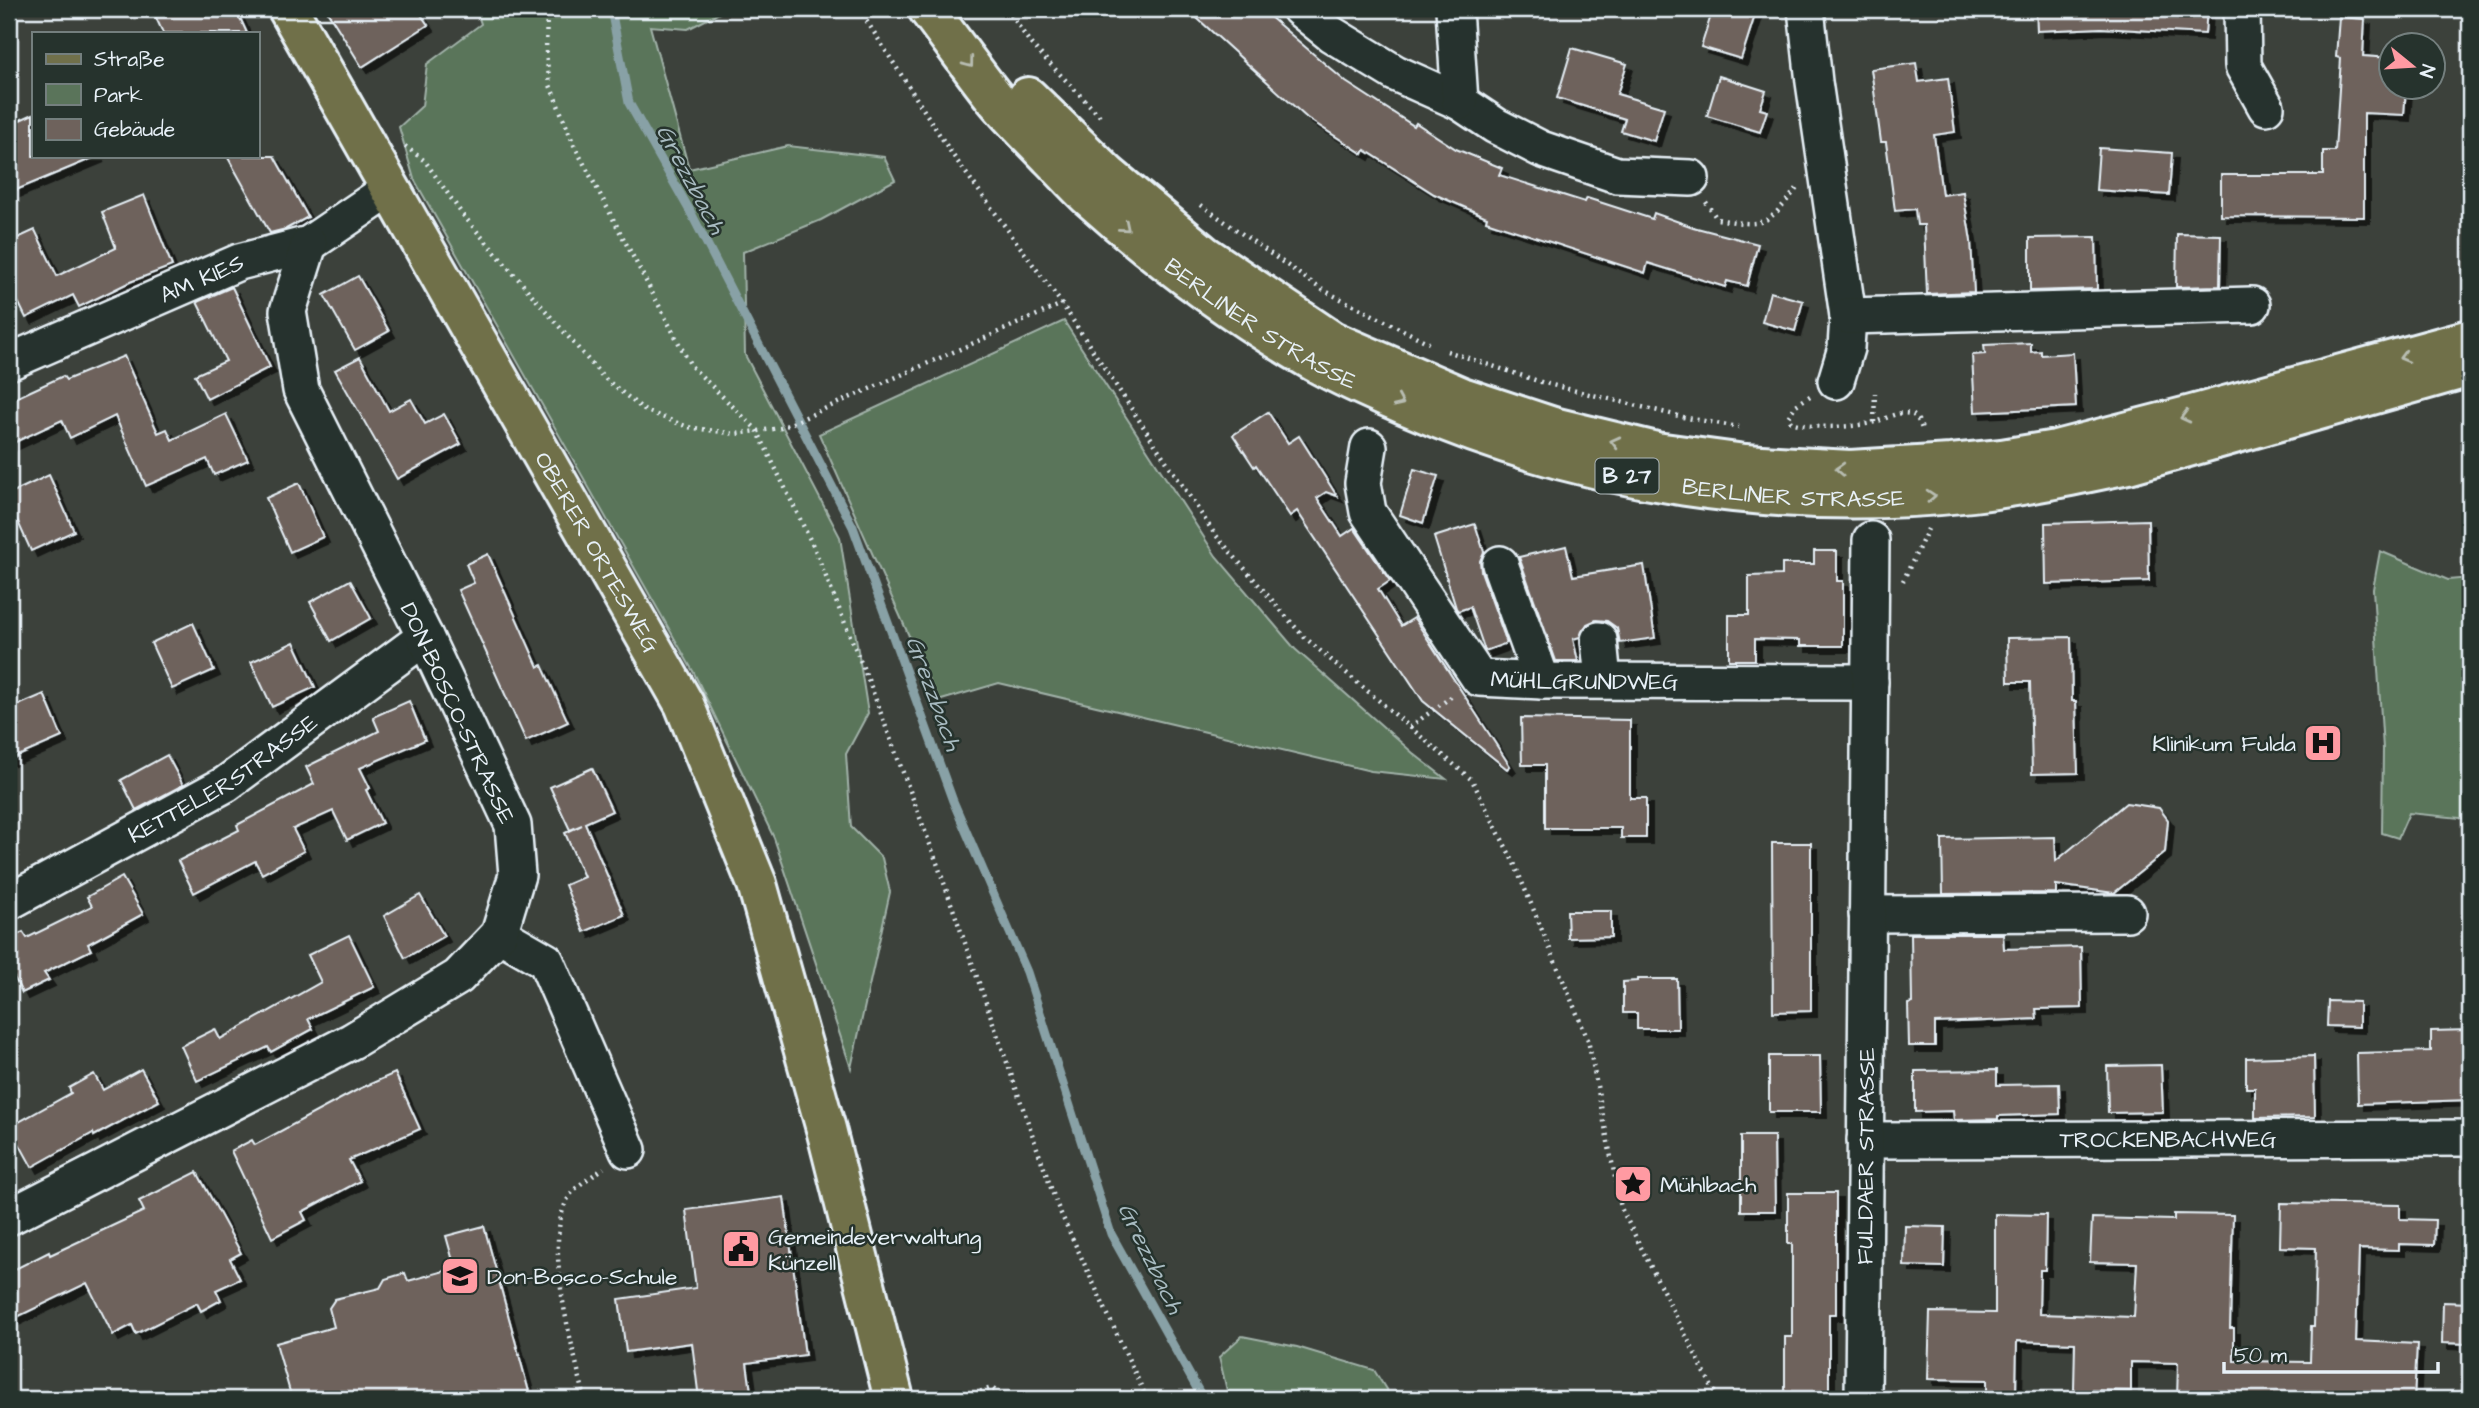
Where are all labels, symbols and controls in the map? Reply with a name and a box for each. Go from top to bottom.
legend [32,32,259,158]
north arrow [2378,32,2448,102]
text: Straße [94,45,165,74]
one-way arrow [960,56,973,68]
text: N [2412,61,2441,81]
text: Park [94,81,143,110]
text: Gebäude [94,115,175,144]
water label: Grezzbach [647,119,734,241]
one-way arrow [1118,219,1130,232]
street label: AM KIES [155,247,249,312]
street label: BERLINER STRASSE [1157,251,1362,398]
one-way arrow [2399,349,2411,364]
one-way arrow [1392,393,1404,407]
one-way arrow [2179,409,2191,423]
one-way arrow [1609,436,1621,450]
street label: OBERER ORTESWEG [526,446,667,659]
road number: B 27 [1596,458,1658,494]
one-way arrow [1834,462,1845,477]
street label: BERLINER STRASSE [1680,471,1906,516]
one-way arrow [1925,488,1936,503]
street label: DON-BOSCO-STRASSE [392,598,523,830]
water label: Grezzbach [897,631,970,756]
street label: MÜHLGRUNDWEG [1490,664,1678,698]
street label: KETTELERSTRASSE [122,707,325,851]
hospital icon: Klinikum Fulda [2302,722,2344,764]
place label: Klinikum Fulda [2152,728,2296,760]
street label: FULDAER STRASSE [1849,1047,1883,1265]
street label: TROCKENBACHWEG [2059,1124,2277,1156]
place icon: Mühlbach [1612,1163,1654,1205]
place label: Mühlbach [1660,1169,1757,1201]
water label: Grezzbach [1109,1197,1192,1321]
place label: Gemeindeverwaltung Künzell [768,1221,981,1279]
public building icon: Gemeindeverwaltung Künzell [720,1228,762,1270]
school or university icon: Don-Bosco-Schule [439,1255,481,1297]
place label: Don-Bosco-Schule [487,1261,677,1293]
scale bar [2224,1331,2437,1375]
text: 50 m [2234,1341,2288,1370]

